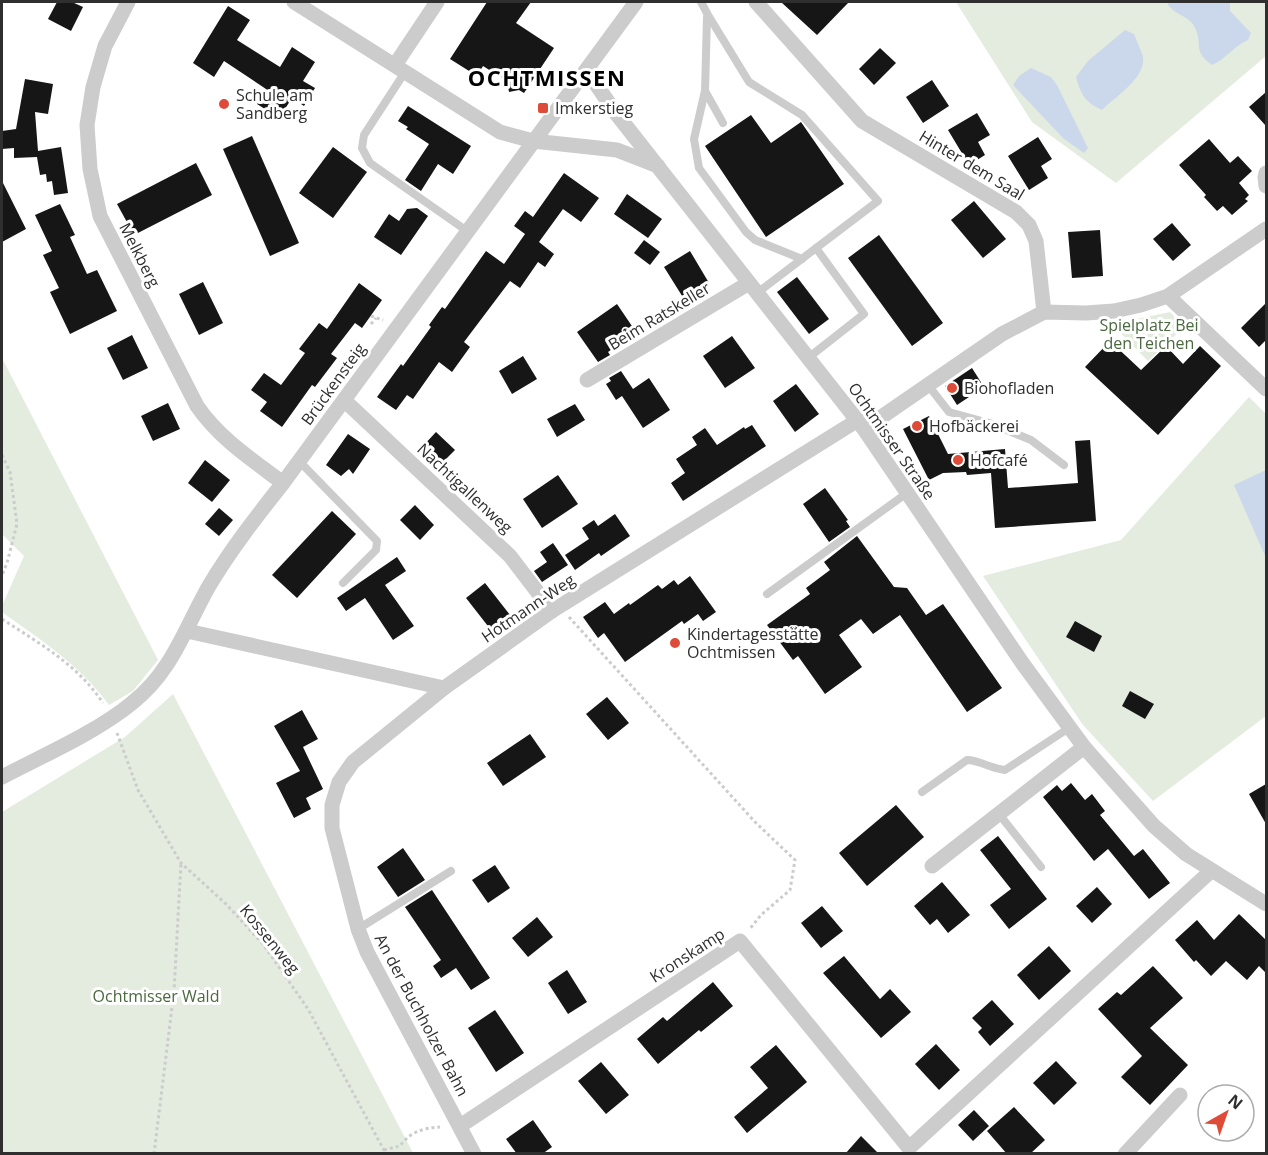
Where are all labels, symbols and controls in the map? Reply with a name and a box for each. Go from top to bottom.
district label: OCHTMISSEN [468,62,626,92]
place label: Schule am Sandberg [236,84,313,124]
marker: Schule am Sandberg [217,97,231,111]
place label: Imkerstieg [555,97,634,119]
marker: Imkerstieg [536,101,550,115]
street label: Hinter dem Saal [915,125,1029,205]
street label: Melkberg [114,219,166,291]
street label: Beim Ratskeller [604,277,715,355]
park label: Spielplatz Bei den Teichen [1099,314,1199,354]
street label: Brückensteig [296,338,370,430]
place label: Biohofladen [964,377,1054,399]
street label: Ochtmisser Straße [843,378,941,504]
marker: Biohofladen [945,381,959,395]
place label: Hofbäckerei [929,415,1019,437]
marker: Hofbäckerei [910,419,924,433]
street label: Nachtigallenweg [413,438,518,538]
place label: Hofcafé [970,449,1028,471]
marker: Hofcafé [951,453,965,467]
street label: Hotmann-Weg [477,568,579,647]
place label: Kindertagesstätte Ochtmissen [687,623,818,663]
marker: Kindertagesstätte Ochtmissen [668,636,682,650]
street label: Kossenweg [235,900,305,979]
street label: Kronskamp [645,923,729,987]
street label: An der Buchholzer Bahn [370,930,474,1100]
park label: Ochtmisser Wald [93,985,219,1007]
north arrow [1196,1083,1256,1143]
text: N [1224,1089,1248,1114]

